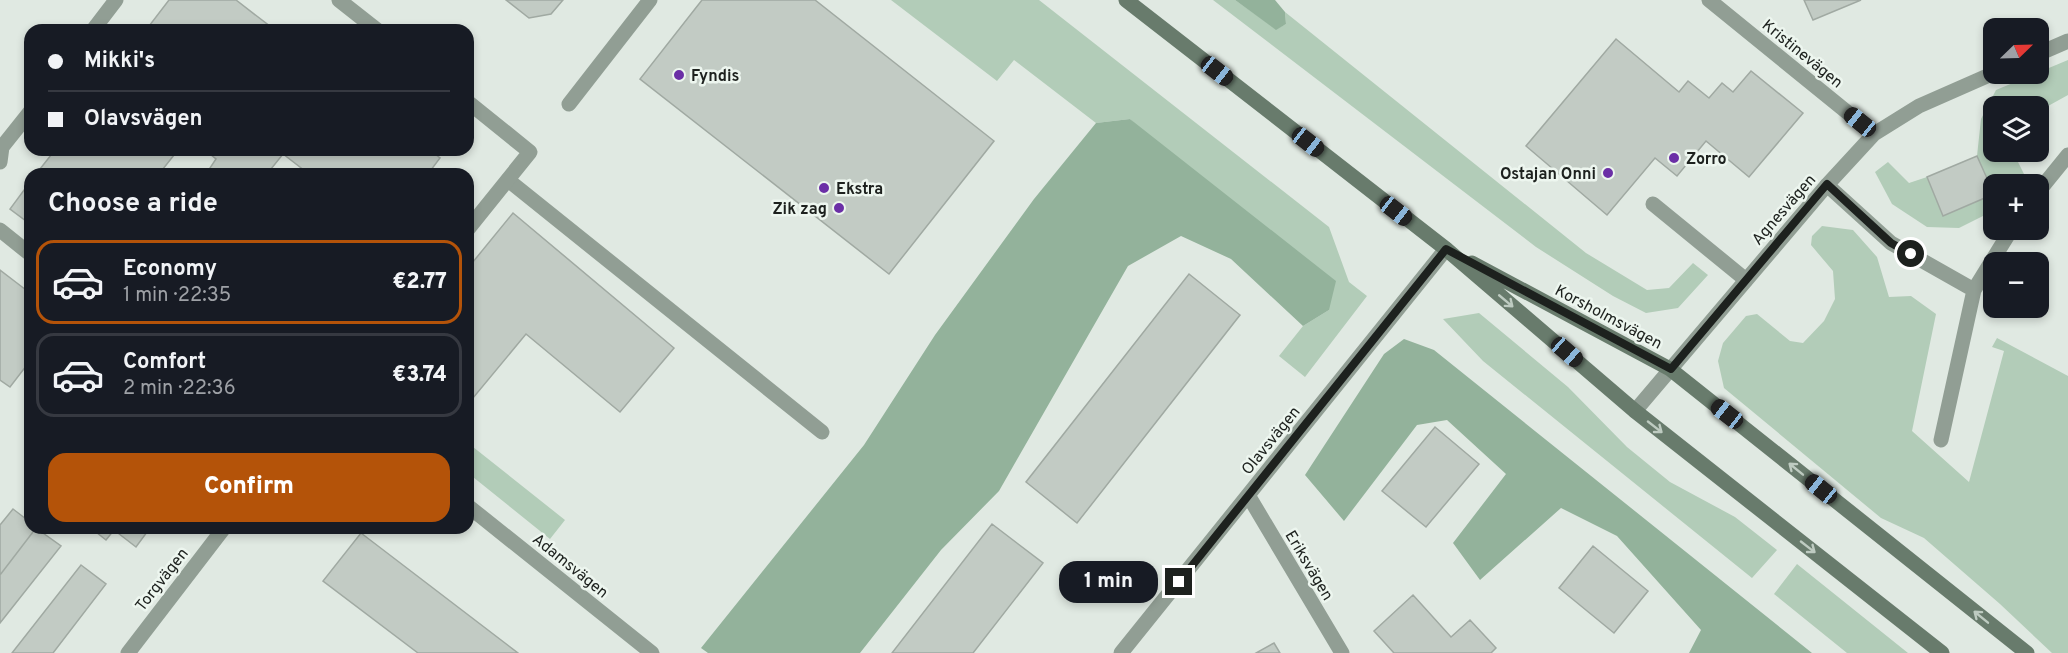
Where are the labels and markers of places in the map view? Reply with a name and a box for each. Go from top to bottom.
place label: Fyndis [691,67,740,87]
marker: Fyndis [672,68,686,82]
place label: Zorro [1686,150,1727,170]
marker: Zorro [1667,151,1681,165]
place label: Ostajan Onni [1500,165,1596,185]
marker: Ostajan Onni [1601,166,1615,180]
place label: Ekstra [836,180,883,200]
marker: Ekstra [817,181,831,195]
place label: Zik zag [772,200,827,220]
marker: Zik zag [832,201,846,215]

